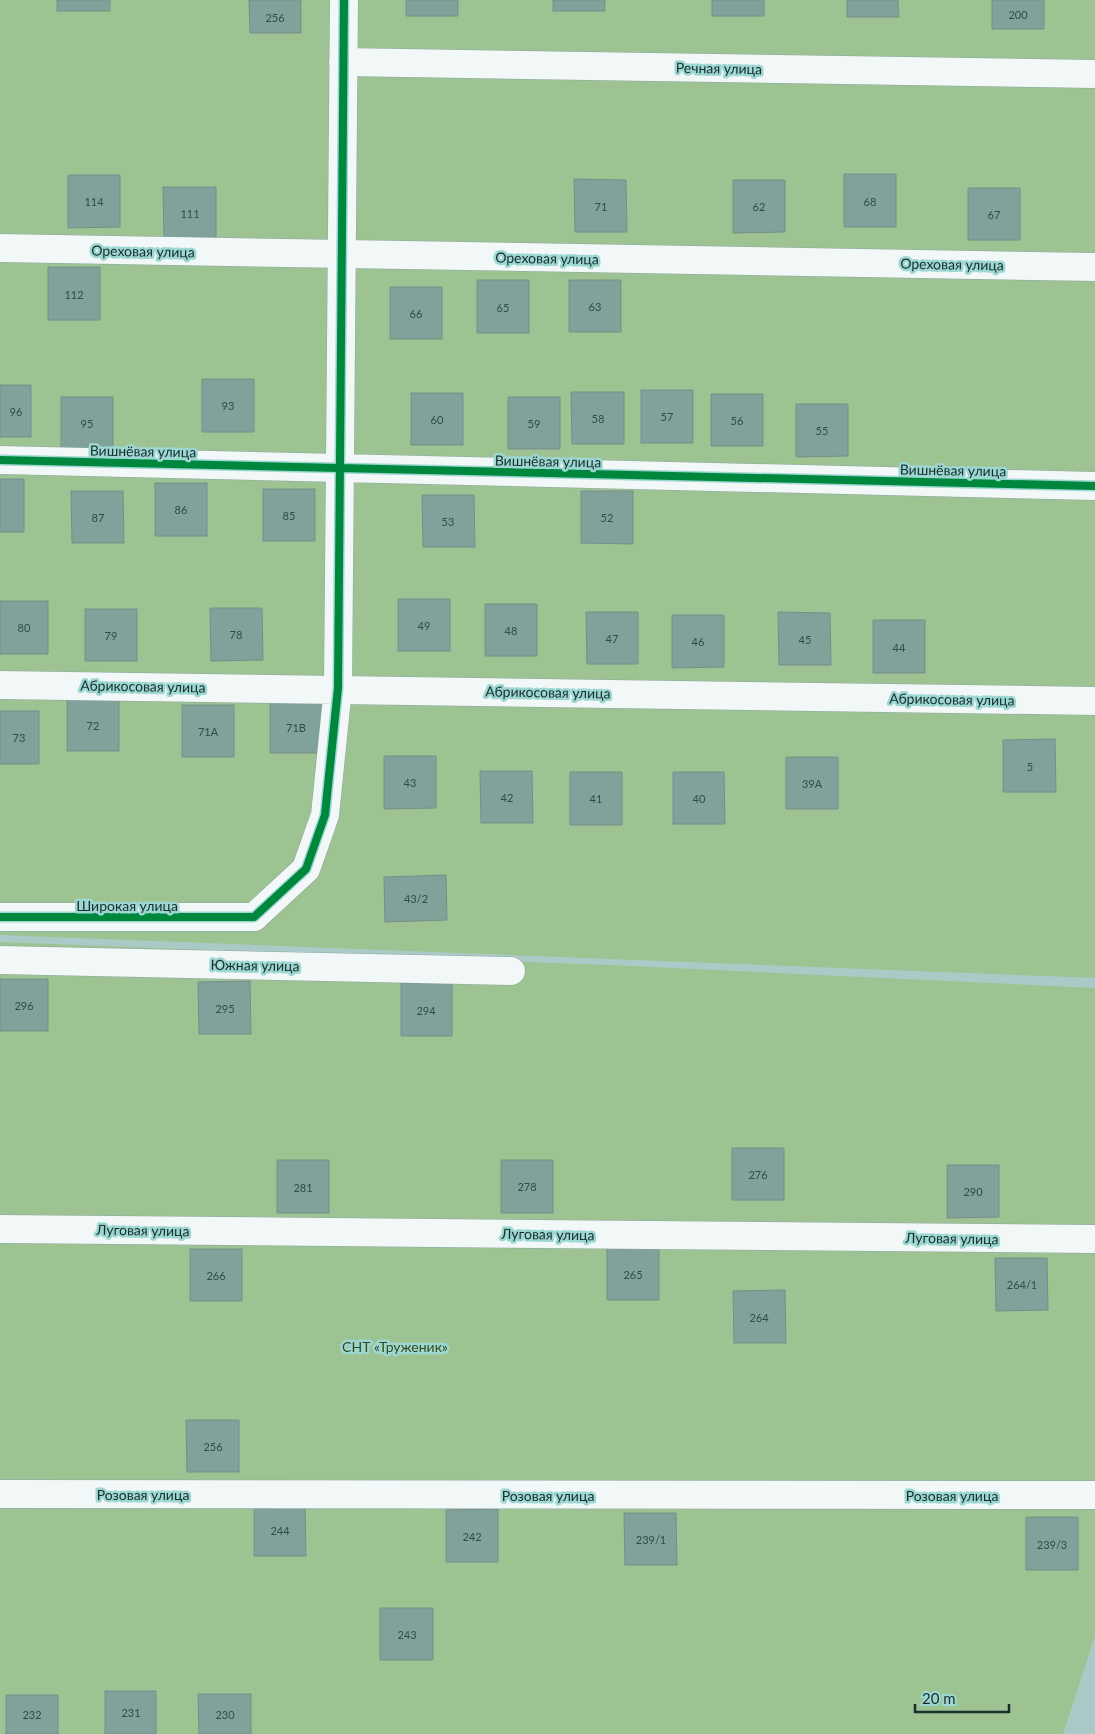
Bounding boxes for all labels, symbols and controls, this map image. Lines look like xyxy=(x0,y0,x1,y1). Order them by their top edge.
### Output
house number: 200 xyxy=(1008,8,1028,21)
house number: 256 xyxy=(265,11,285,24)
street label: Речная улица xyxy=(676,59,762,77)
house number: 114 xyxy=(84,195,104,208)
house number: 68 xyxy=(864,195,876,208)
house number: 71 xyxy=(595,200,607,213)
house number: 62 xyxy=(753,200,765,213)
house number: 111 xyxy=(180,207,200,220)
house number: 67 xyxy=(988,208,1000,221)
street label: Ореховая улица xyxy=(91,242,195,260)
street label: Ореховая улица xyxy=(495,249,599,267)
street label: Ореховая улица xyxy=(900,255,1004,273)
house number: 112 xyxy=(64,288,84,301)
house number: 63 xyxy=(589,300,601,313)
house number: 65 xyxy=(497,301,509,314)
house number: 66 xyxy=(410,307,422,320)
house number: 93 xyxy=(222,399,234,412)
house number: 96 xyxy=(10,405,22,418)
house number: 57 xyxy=(661,410,673,423)
house number: 58 xyxy=(592,412,604,425)
house number: 60 xyxy=(431,413,444,426)
house number: 56 xyxy=(731,414,743,427)
house number: 95 xyxy=(81,417,93,430)
house number: 59 xyxy=(528,417,540,430)
house number: 55 xyxy=(816,424,828,437)
street label: Вишнёвая улица xyxy=(90,442,196,460)
street label: Вишнёвая улица xyxy=(495,452,601,470)
street label: Вишнёвая улица xyxy=(900,461,1006,479)
house number: 86 xyxy=(175,503,187,516)
house number: 85 xyxy=(283,509,295,522)
house number: 87 xyxy=(92,511,104,524)
house number: 52 xyxy=(601,511,613,524)
house number: 53 xyxy=(442,515,454,528)
house number: 49 xyxy=(418,619,430,632)
house number: 80 xyxy=(18,621,31,634)
house number: 48 xyxy=(505,624,517,637)
house number: 78 xyxy=(230,628,242,641)
house number: 79 xyxy=(105,629,117,642)
house number: 47 xyxy=(606,632,618,645)
house number: 45 xyxy=(799,633,811,646)
house number: 46 xyxy=(692,635,704,648)
house number: 44 xyxy=(893,641,906,654)
street label: Абрикосовая улица xyxy=(80,676,206,696)
street label: Абрикосовая улица xyxy=(485,682,611,702)
street label: Абрикосовая улица xyxy=(889,689,1015,709)
house number: 72 xyxy=(87,719,99,732)
house number: 71В xyxy=(286,721,306,734)
house number: 71А xyxy=(198,725,219,738)
house number: 73 xyxy=(13,731,25,744)
house number: 5 xyxy=(1027,760,1033,773)
house number: 43 xyxy=(404,776,416,789)
house number: 39А xyxy=(802,777,823,790)
house number: 42 xyxy=(501,791,513,804)
house number: 41 xyxy=(590,792,602,805)
house number: 40 xyxy=(693,792,706,805)
house number: 43/2 xyxy=(404,892,428,905)
street label: Широкая улица xyxy=(76,897,178,914)
street label: Южная улица xyxy=(210,956,300,974)
house number: 296 xyxy=(14,999,34,1012)
house number: 295 xyxy=(215,1002,235,1015)
house number: 294 xyxy=(416,1004,436,1017)
house number: 276 xyxy=(748,1168,768,1181)
house number: 278 xyxy=(517,1180,537,1193)
house number: 281 xyxy=(293,1181,313,1194)
house number: 290 xyxy=(963,1185,983,1198)
street label: Луговая улица xyxy=(95,1221,190,1239)
street label: Луговая улица xyxy=(500,1225,595,1243)
street label: Луговая улица xyxy=(904,1229,999,1247)
house number: 265 xyxy=(623,1268,643,1281)
house number: 266 xyxy=(206,1269,226,1282)
house number: 264/1 xyxy=(1007,1278,1037,1291)
house number: 264 xyxy=(749,1311,769,1324)
park label: СНТ «Труженик» xyxy=(342,1338,448,1355)
house number: 256 xyxy=(203,1440,223,1453)
street label: Розовая улица xyxy=(97,1486,189,1503)
street label: Розовая улица xyxy=(502,1487,594,1504)
street label: Розовая улица xyxy=(906,1487,998,1504)
house number: 244 xyxy=(270,1524,290,1537)
house number: 242 xyxy=(462,1530,482,1543)
house number: 239/1 xyxy=(636,1533,666,1546)
house number: 239/3 xyxy=(1037,1538,1067,1551)
house number: 243 xyxy=(397,1628,417,1641)
scale bar xyxy=(915,1682,1009,1714)
text: 20 m xyxy=(922,1689,956,1707)
house number: 231 xyxy=(121,1706,141,1719)
house number: 232 xyxy=(22,1708,42,1721)
house number: 230 xyxy=(215,1708,235,1721)

